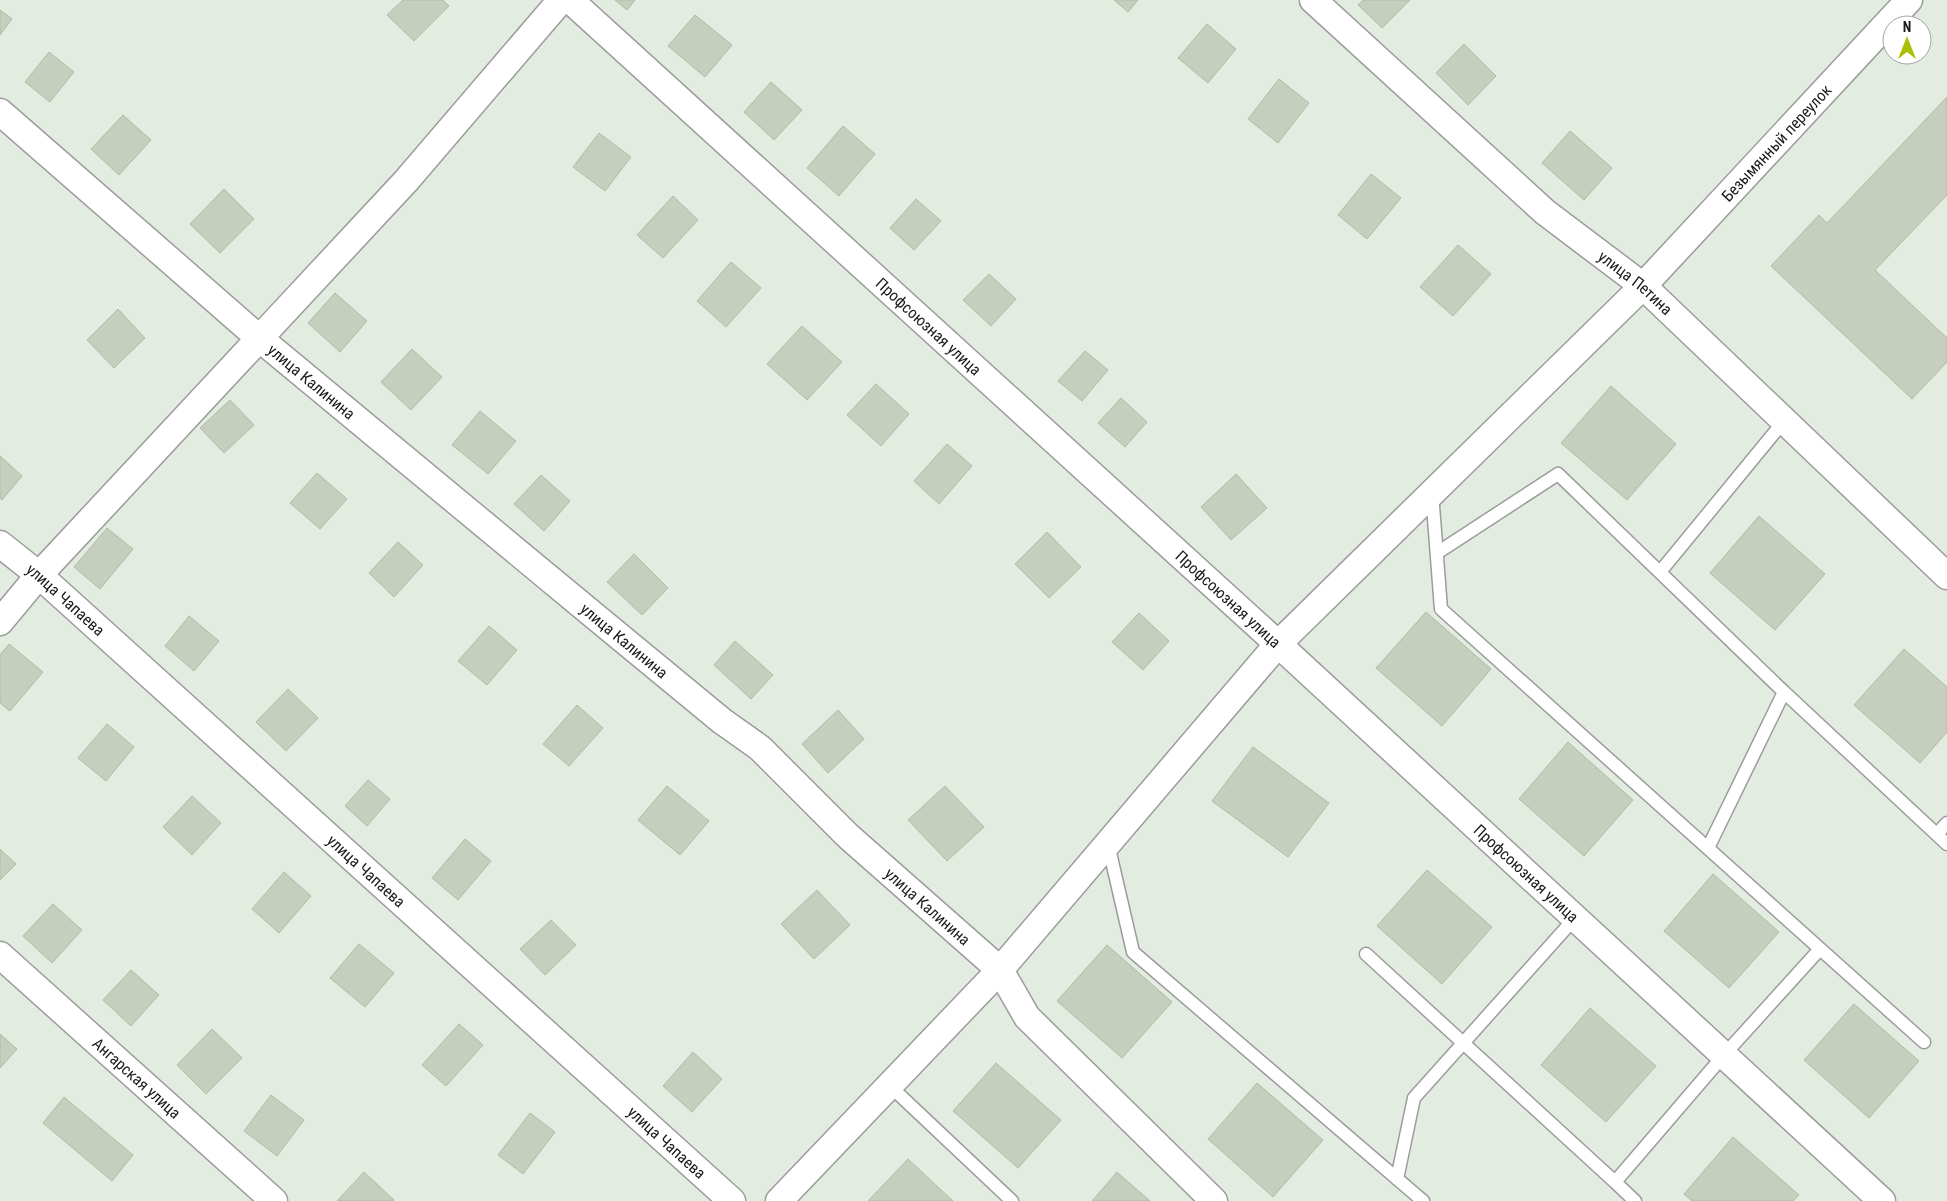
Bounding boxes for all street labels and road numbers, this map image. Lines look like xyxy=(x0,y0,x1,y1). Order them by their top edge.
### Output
street label: Безымянный переулок xyxy=(1717,80,1835,205)
street label: улица Петина xyxy=(1595,246,1676,319)
street label: Профсоюзная улица xyxy=(872,274,985,379)
street label: улица Калинина xyxy=(264,340,359,423)
street label: Профсоюзная улица xyxy=(1172,546,1285,652)
street label: улица Чапаева xyxy=(23,559,109,639)
street label: улица Калинина xyxy=(577,599,672,682)
street label: Профсоюзная улица xyxy=(1470,820,1583,926)
street label: улица Чапаева xyxy=(323,831,409,911)
street label: улица Калинина xyxy=(881,864,974,949)
street label: Ангарская улица xyxy=(89,1034,185,1122)
street label: улица Чапаева xyxy=(624,1102,710,1182)

